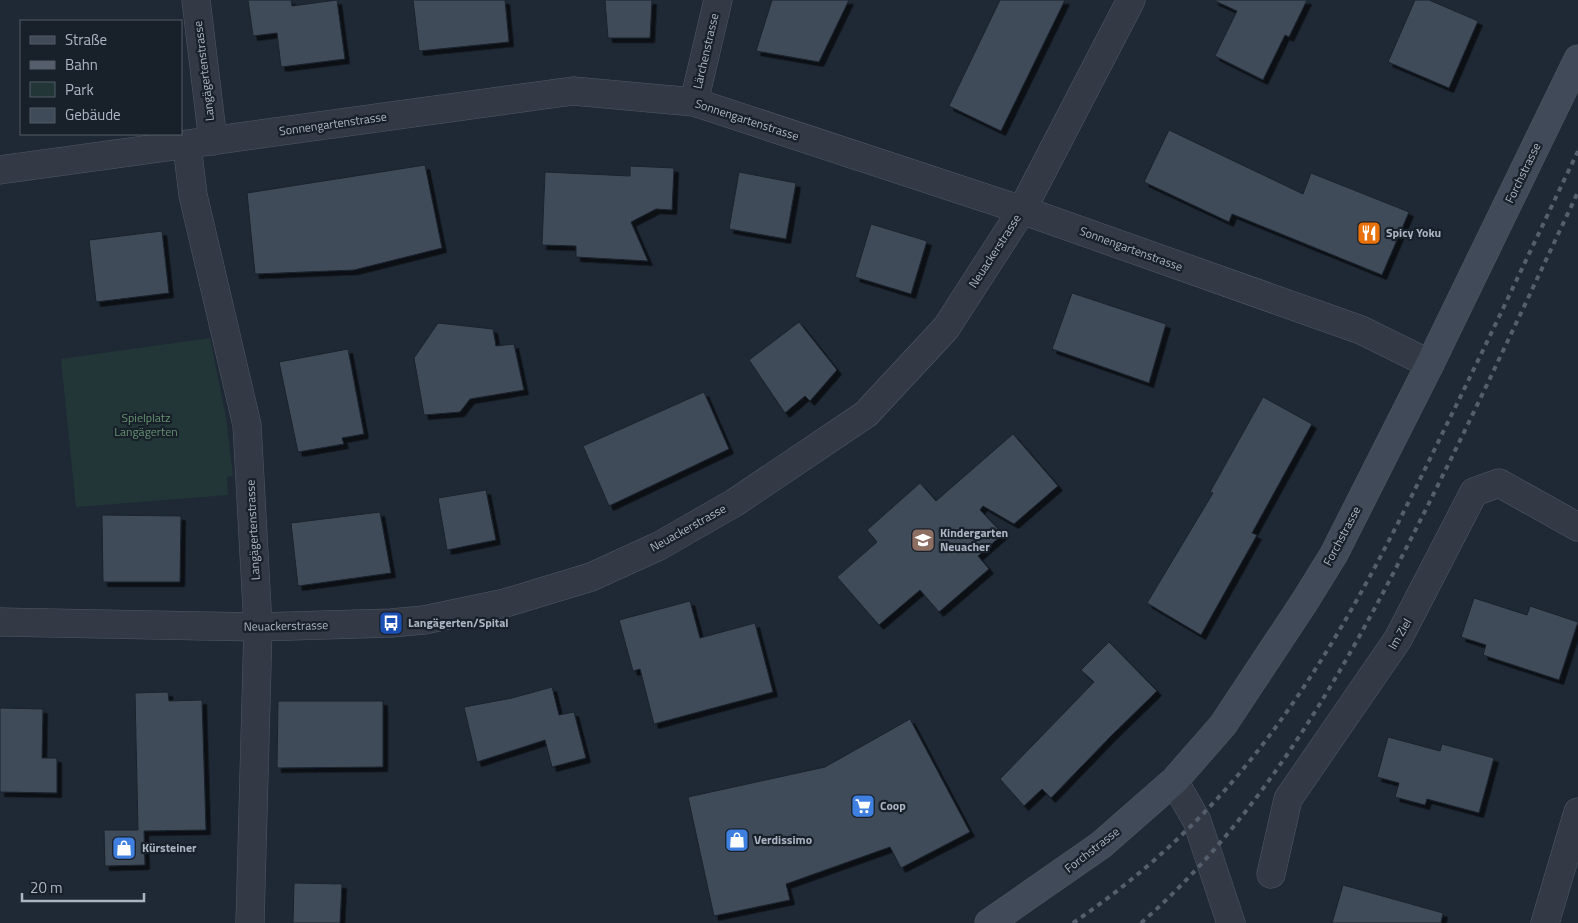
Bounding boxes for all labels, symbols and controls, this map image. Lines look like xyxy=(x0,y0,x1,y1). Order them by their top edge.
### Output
street label: Lärchenstrasse xyxy=(688,11,723,91)
legend xyxy=(20,20,182,135)
street label: Langägertenstrasse xyxy=(188,20,219,122)
text: Straße xyxy=(65,28,107,51)
text: Bahn xyxy=(65,53,98,76)
text: Park xyxy=(65,78,94,101)
street label: Sonnengartenstrasse xyxy=(693,94,802,145)
text: Gebäude xyxy=(65,103,121,126)
street label: Sonnengartenstrasse xyxy=(278,107,388,140)
street label: Forchstrasse xyxy=(1500,139,1545,206)
street label: Neuackerstrasse xyxy=(964,210,1026,291)
restaurant icon: Spicy Yoku xyxy=(1356,220,1382,246)
street label: Sonnengartenstrasse xyxy=(1077,221,1185,276)
place label: Spicy Yoku xyxy=(1386,223,1441,242)
park label: Spielplatz Langägerten xyxy=(114,408,178,441)
street label: Langägertenstrasse xyxy=(240,479,265,581)
street label: Neuackerstrasse xyxy=(646,499,729,556)
street label: Forchstrasse xyxy=(1318,502,1365,569)
place label: Kindergarten Neuacher xyxy=(940,523,1008,556)
school or university icon: Kindergarten Neuacher xyxy=(910,527,936,553)
bus stop icon: Langägerten/Spital xyxy=(378,610,404,636)
place label: Langägerten/Spital xyxy=(408,613,509,632)
street label: Im Ziel xyxy=(1383,614,1416,653)
street label: Neuackerstrasse xyxy=(243,615,329,636)
supermarket icon: Coop xyxy=(850,793,876,819)
place label: Coop xyxy=(880,796,906,815)
street label: Forchstrasse xyxy=(1060,822,1123,877)
shop icon: Verdissimo xyxy=(724,827,750,853)
place label: Verdissimo xyxy=(754,830,812,849)
shop icon: Kürsteiner xyxy=(111,835,137,861)
place label: Kürsteiner xyxy=(142,838,197,857)
scale bar xyxy=(22,870,145,902)
text: 20 m xyxy=(30,876,63,899)

